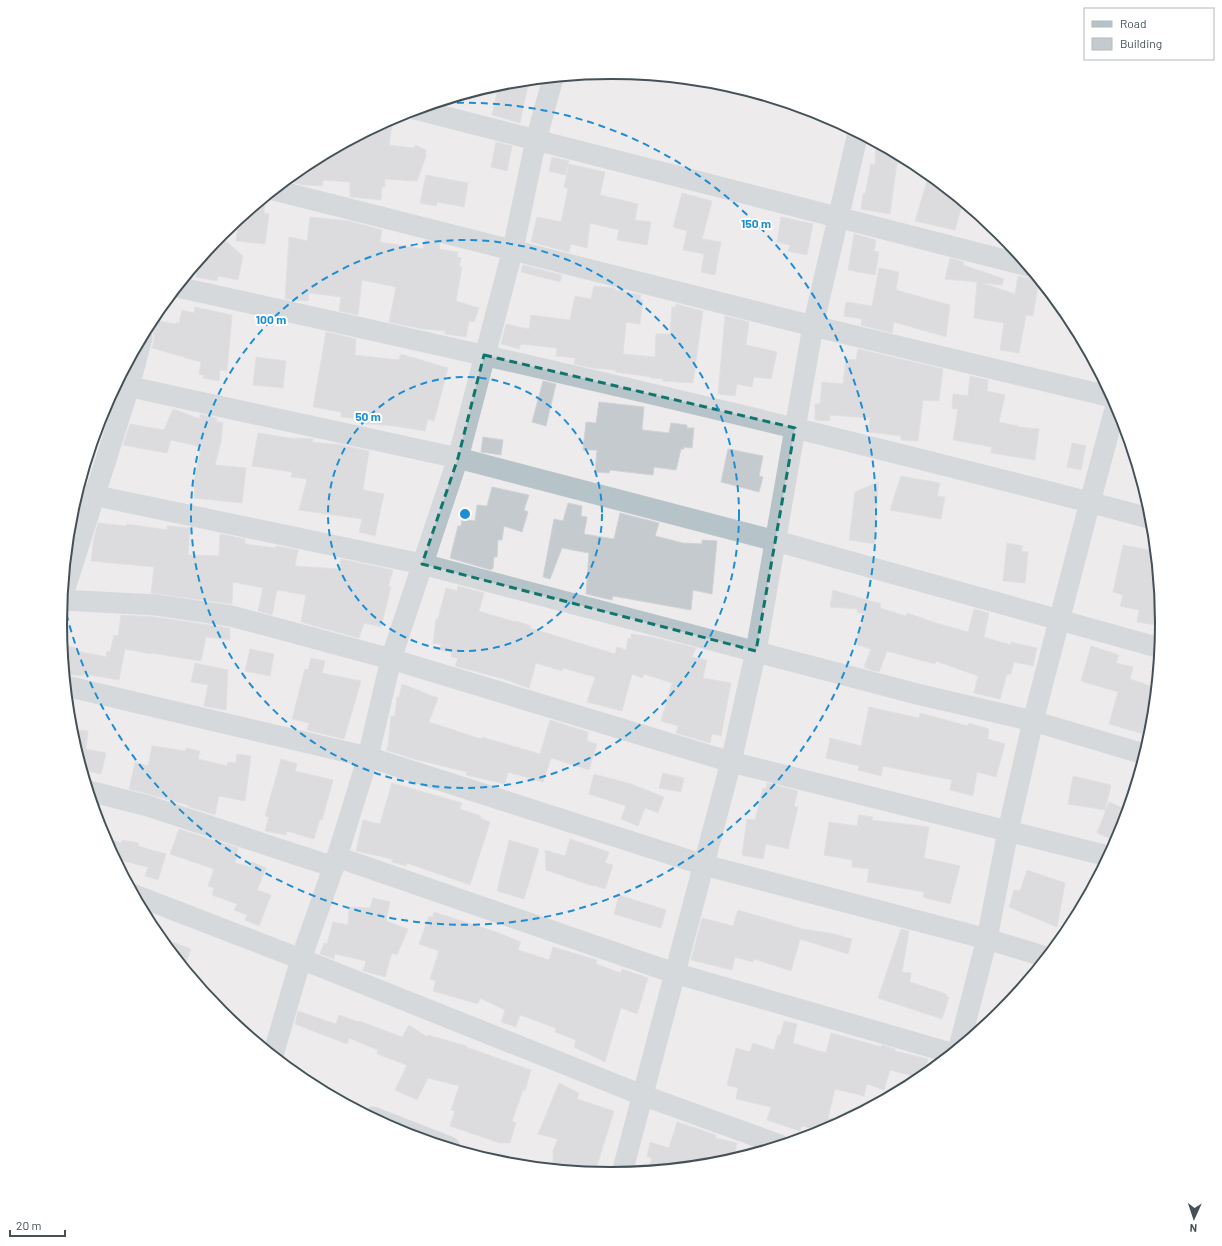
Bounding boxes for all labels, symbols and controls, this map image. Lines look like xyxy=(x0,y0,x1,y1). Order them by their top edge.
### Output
legend xyxy=(1084,8,1214,60)
text: Road xyxy=(1120,16,1147,30)
text: Building xyxy=(1120,36,1162,50)
text: 150 m xyxy=(741,216,771,230)
text: 100 m xyxy=(256,312,286,326)
text: 50 m xyxy=(355,409,381,423)
centre of rings xyxy=(458,507,472,521)
north arrow xyxy=(1174,1198,1214,1238)
scale bar xyxy=(10,1212,65,1238)
text: 20 m xyxy=(16,1218,42,1232)
text: N xyxy=(1189,1222,1197,1235)

